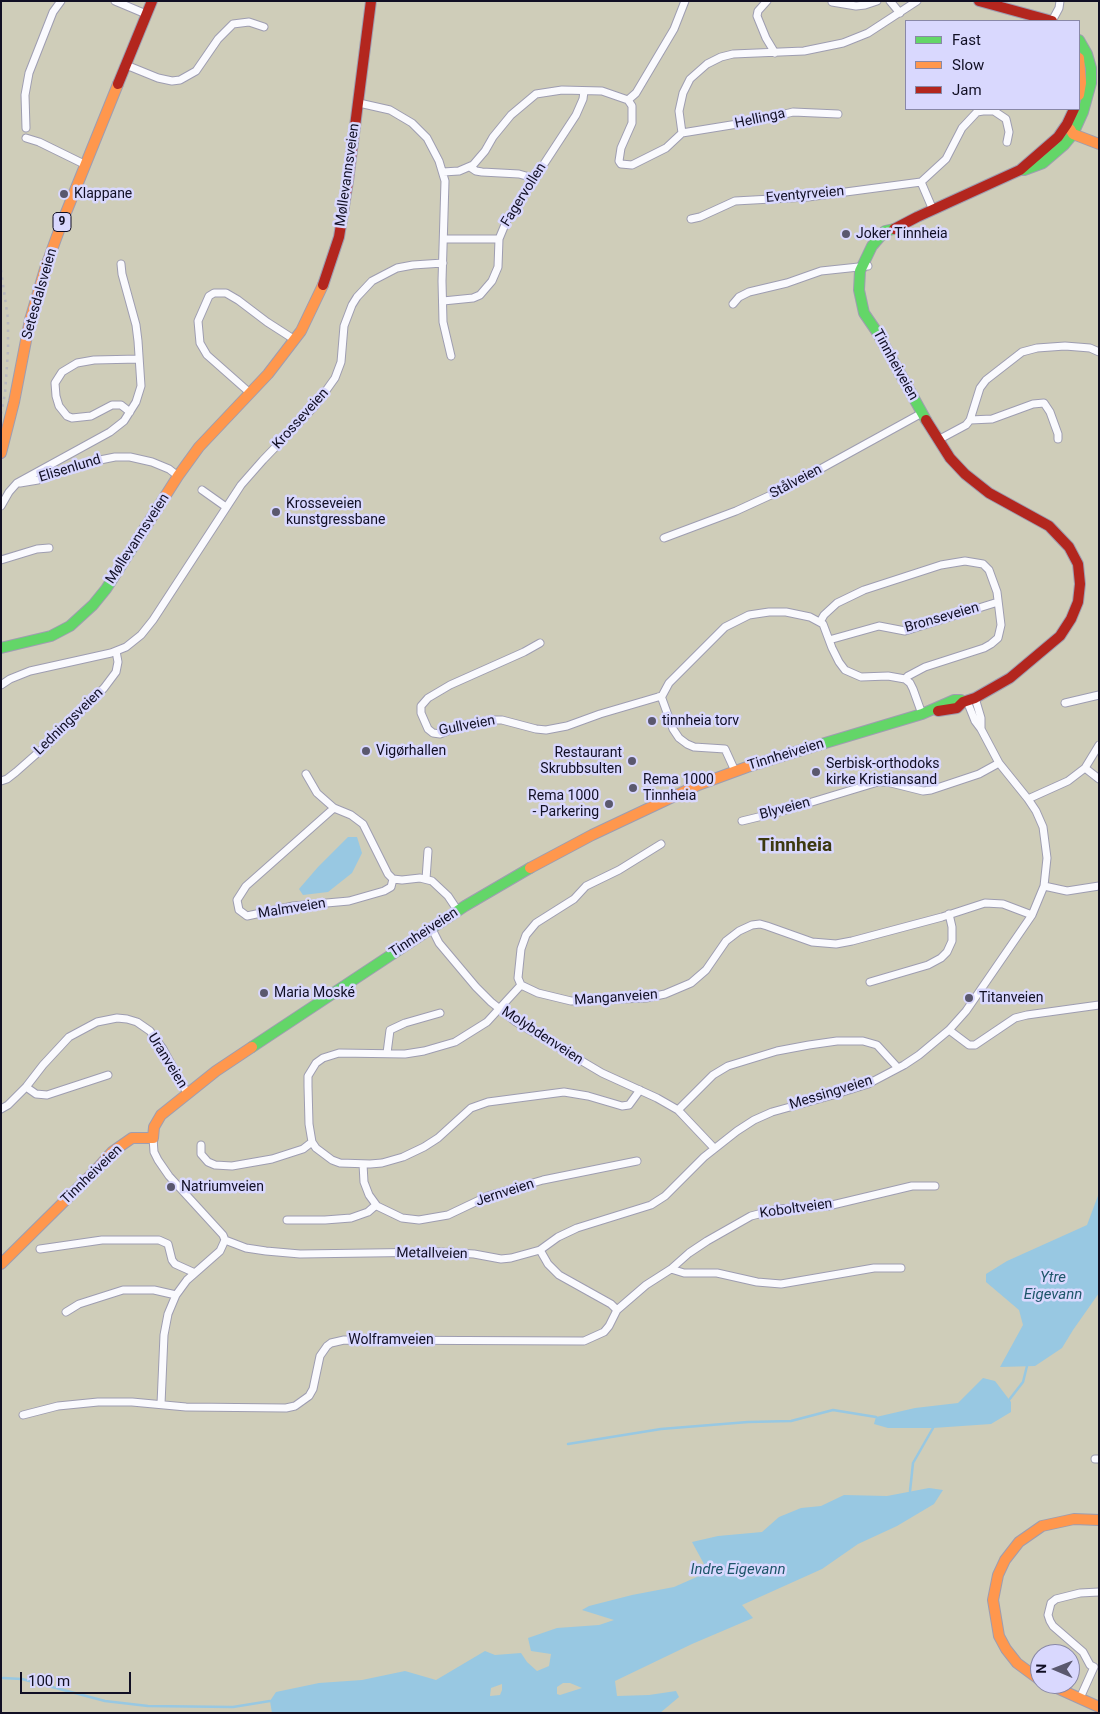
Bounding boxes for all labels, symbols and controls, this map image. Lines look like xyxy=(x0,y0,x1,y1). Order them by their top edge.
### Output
legend xyxy=(905,20,1080,110)
text: Fast xyxy=(952,31,981,49)
text: Slow xyxy=(952,56,984,74)
text: Jam xyxy=(952,81,982,99)
street label: Hellinga xyxy=(733,105,787,133)
street label: Møllevannsveien xyxy=(332,122,364,228)
street label: Fagervollen xyxy=(498,160,550,230)
street label: Eventyrveien xyxy=(765,183,845,207)
place label: Klappane xyxy=(74,186,132,202)
marker: Klappane xyxy=(58,188,70,200)
road number: 9 xyxy=(53,212,71,232)
place label: Joker Tinnheia xyxy=(856,226,948,242)
marker: Joker Tinnheia xyxy=(840,228,852,240)
street label: Setesdalsveien xyxy=(19,247,61,341)
street label: Tinnheiveien xyxy=(869,327,921,403)
street label: Krosseveien xyxy=(269,385,333,453)
street label: Elisenlund xyxy=(37,452,103,486)
street label: Stålveien xyxy=(767,461,825,503)
street label: Møllevannsveien xyxy=(103,491,173,587)
place label: Krosseveien kunstgressbane xyxy=(286,496,385,528)
marker: Krosseveien kunstgressbane xyxy=(270,506,282,518)
street label: Bronseveien xyxy=(903,599,981,637)
street label: Ledningsveien xyxy=(31,685,107,759)
street label: Gullveien xyxy=(438,712,496,740)
place label: tinnheia torv xyxy=(662,713,739,729)
marker: tinnheia torv xyxy=(646,715,658,727)
street label: Tinnheiveien xyxy=(746,736,826,774)
place label: Vigørhallen xyxy=(376,743,446,759)
marker: Vigørhallen xyxy=(360,745,372,757)
place label: Restaurant Skrubbsulten xyxy=(540,745,622,778)
marker: Restaurant Skrubbsulten xyxy=(626,755,638,767)
place label: Serbisk-orthodoks kirke Kristiansand xyxy=(826,756,939,789)
marker: Serbisk-orthodoks kirke Kristiansand xyxy=(810,766,822,778)
place label: Rema 1000 Tinnheia xyxy=(643,772,714,804)
marker: Rema 1000 Tinnheia xyxy=(627,782,639,794)
place label: Rema 1000 - Parkering xyxy=(528,788,599,820)
street label: Blyveien xyxy=(758,794,812,824)
marker: Rema 1000 - Parkering xyxy=(603,798,615,810)
district label: Tinnheia xyxy=(758,835,832,857)
street label: Malmveien xyxy=(257,895,327,923)
street label: Tinnheiveien xyxy=(387,905,461,961)
place label: Maria Moské xyxy=(274,985,355,1001)
marker: Maria Moské xyxy=(258,987,270,999)
street label: Manganveien xyxy=(574,987,658,1009)
place label: Titanveien xyxy=(979,990,1043,1006)
marker: Titanveien xyxy=(963,992,975,1004)
street label: Molybdenveien xyxy=(498,1003,586,1069)
street label: Uranveien xyxy=(144,1030,190,1092)
street label: Messingveien xyxy=(788,1072,874,1114)
street label: Tinnheiveien xyxy=(58,1142,126,1208)
street label: Jernveien xyxy=(474,1176,536,1210)
place label: Natriumveien xyxy=(181,1179,264,1195)
marker: Natriumveien xyxy=(165,1181,177,1193)
street label: Koboltveien xyxy=(759,1196,833,1222)
street label: Metallveien xyxy=(396,1245,468,1263)
water label: Ytre Eigevann xyxy=(1024,1269,1082,1304)
street label: Wolframveien xyxy=(348,1332,434,1348)
water label: Indre Eigevann xyxy=(691,1561,785,1579)
north arrow xyxy=(1030,1644,1080,1694)
scale bar xyxy=(22,1662,134,1694)
text: N xyxy=(1033,1664,1049,1674)
text: 100 m xyxy=(28,1672,70,1690)

